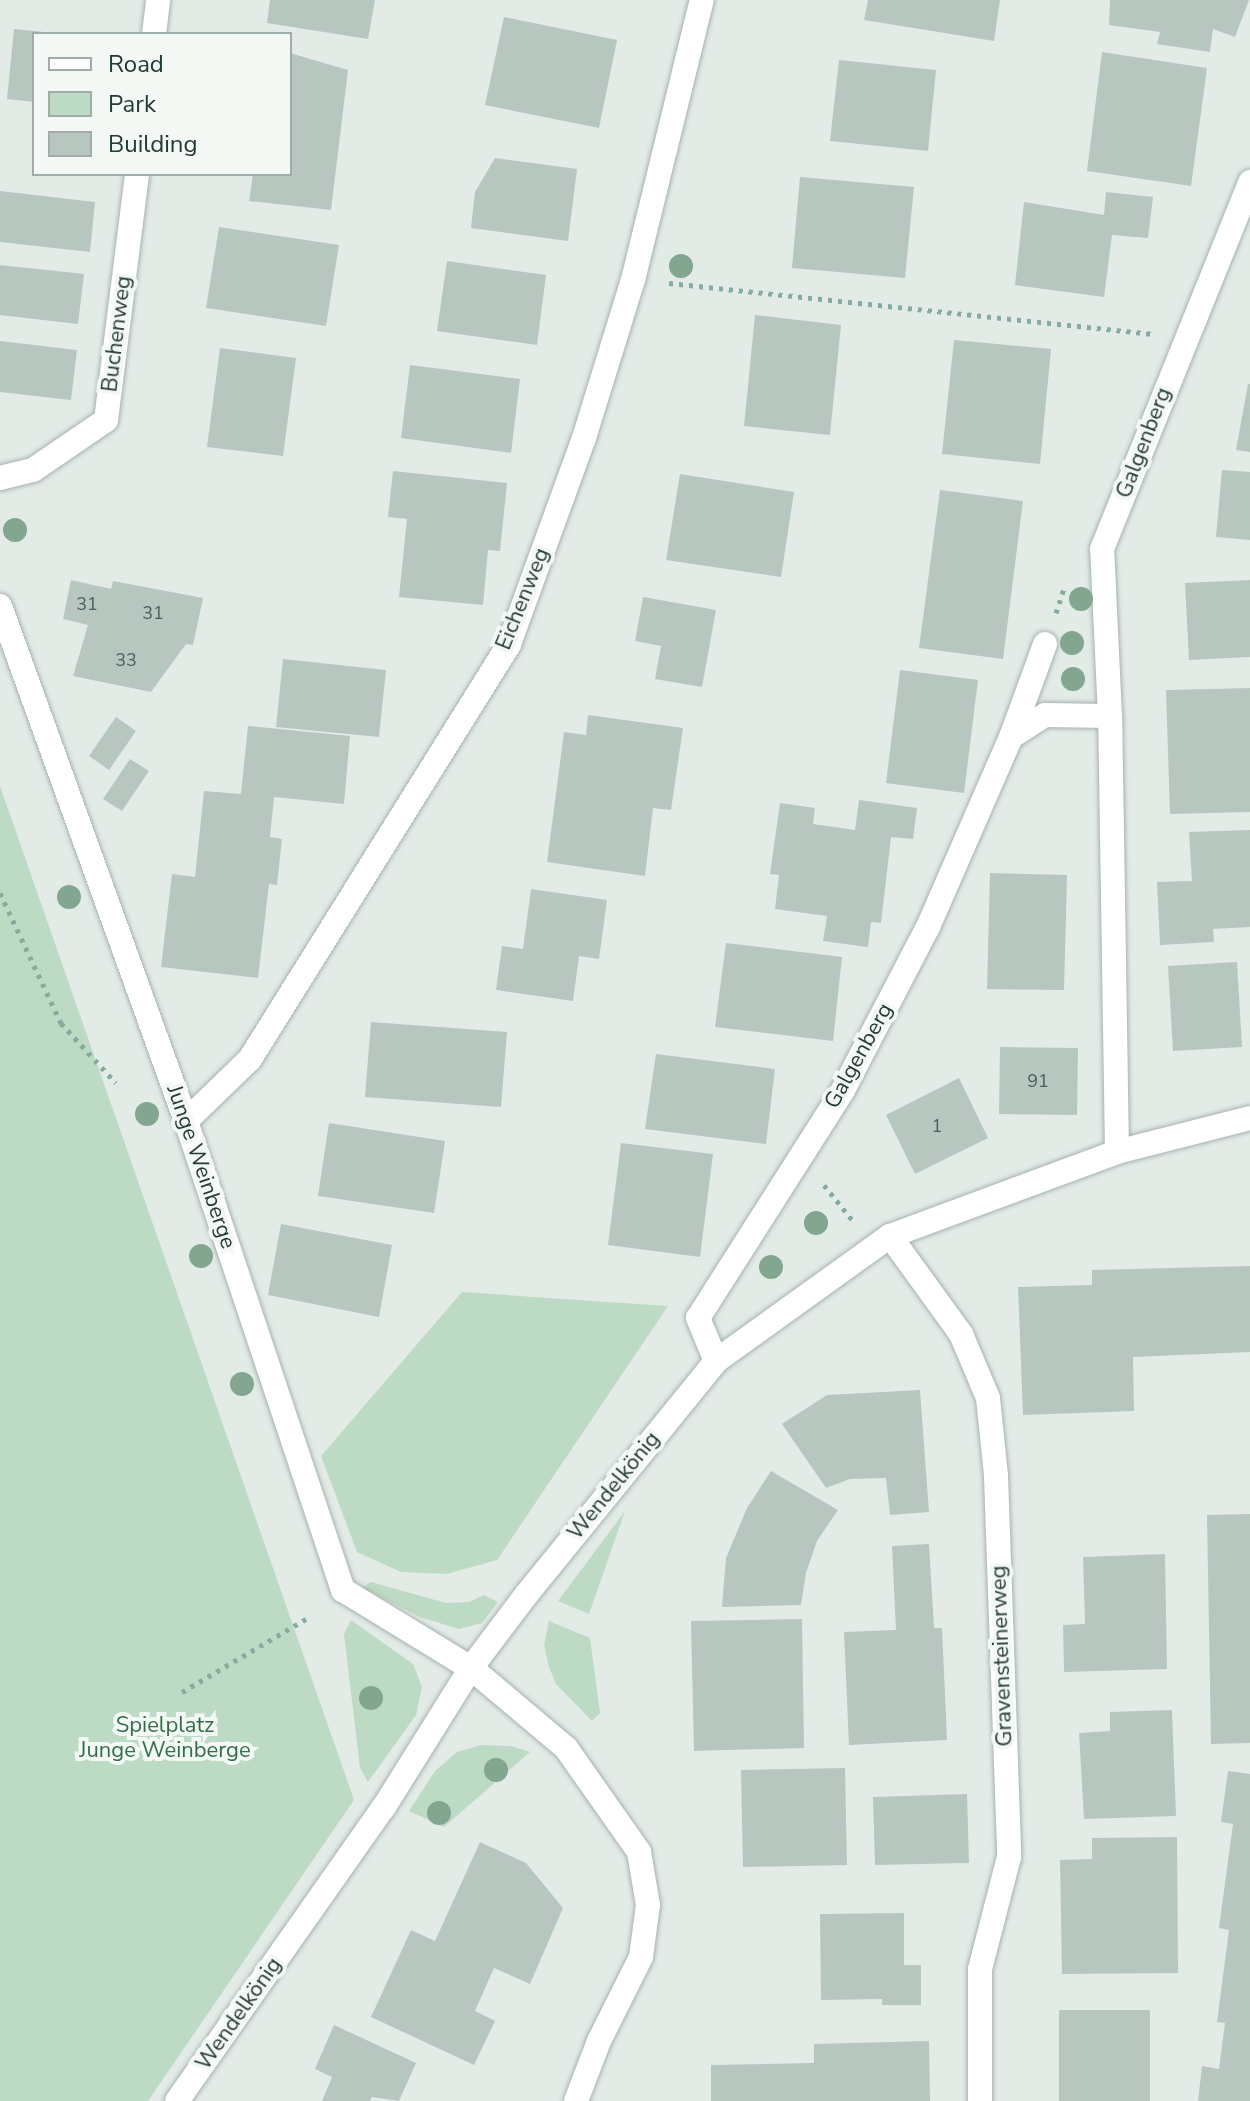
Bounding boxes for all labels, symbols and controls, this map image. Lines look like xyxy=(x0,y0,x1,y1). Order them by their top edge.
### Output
legend xyxy=(32,32,292,176)
text: Road xyxy=(108,48,164,80)
text: Park xyxy=(108,88,156,120)
text: Building xyxy=(108,128,198,160)
street label: Buchenweg xyxy=(97,274,137,394)
street label: Galgenberg xyxy=(1111,384,1177,502)
street label: Eichenweg xyxy=(491,544,555,654)
house number: 31 xyxy=(76,593,98,615)
house number: 31 xyxy=(142,602,164,624)
house number: 33 xyxy=(115,649,137,671)
street label: Galgenberg xyxy=(819,999,899,1113)
house number: 91 xyxy=(1027,1070,1049,1092)
street label: Junge Weinberge xyxy=(161,1082,241,1252)
house number: 1 xyxy=(932,1115,942,1137)
street label: Wendelkönig xyxy=(562,1427,666,1545)
street label: Gravensteinerweg xyxy=(986,1565,1018,1747)
park label: Spielplatz Junge Weinberge xyxy=(79,1712,251,1764)
street label: Wendelkönig xyxy=(190,1953,288,2075)

